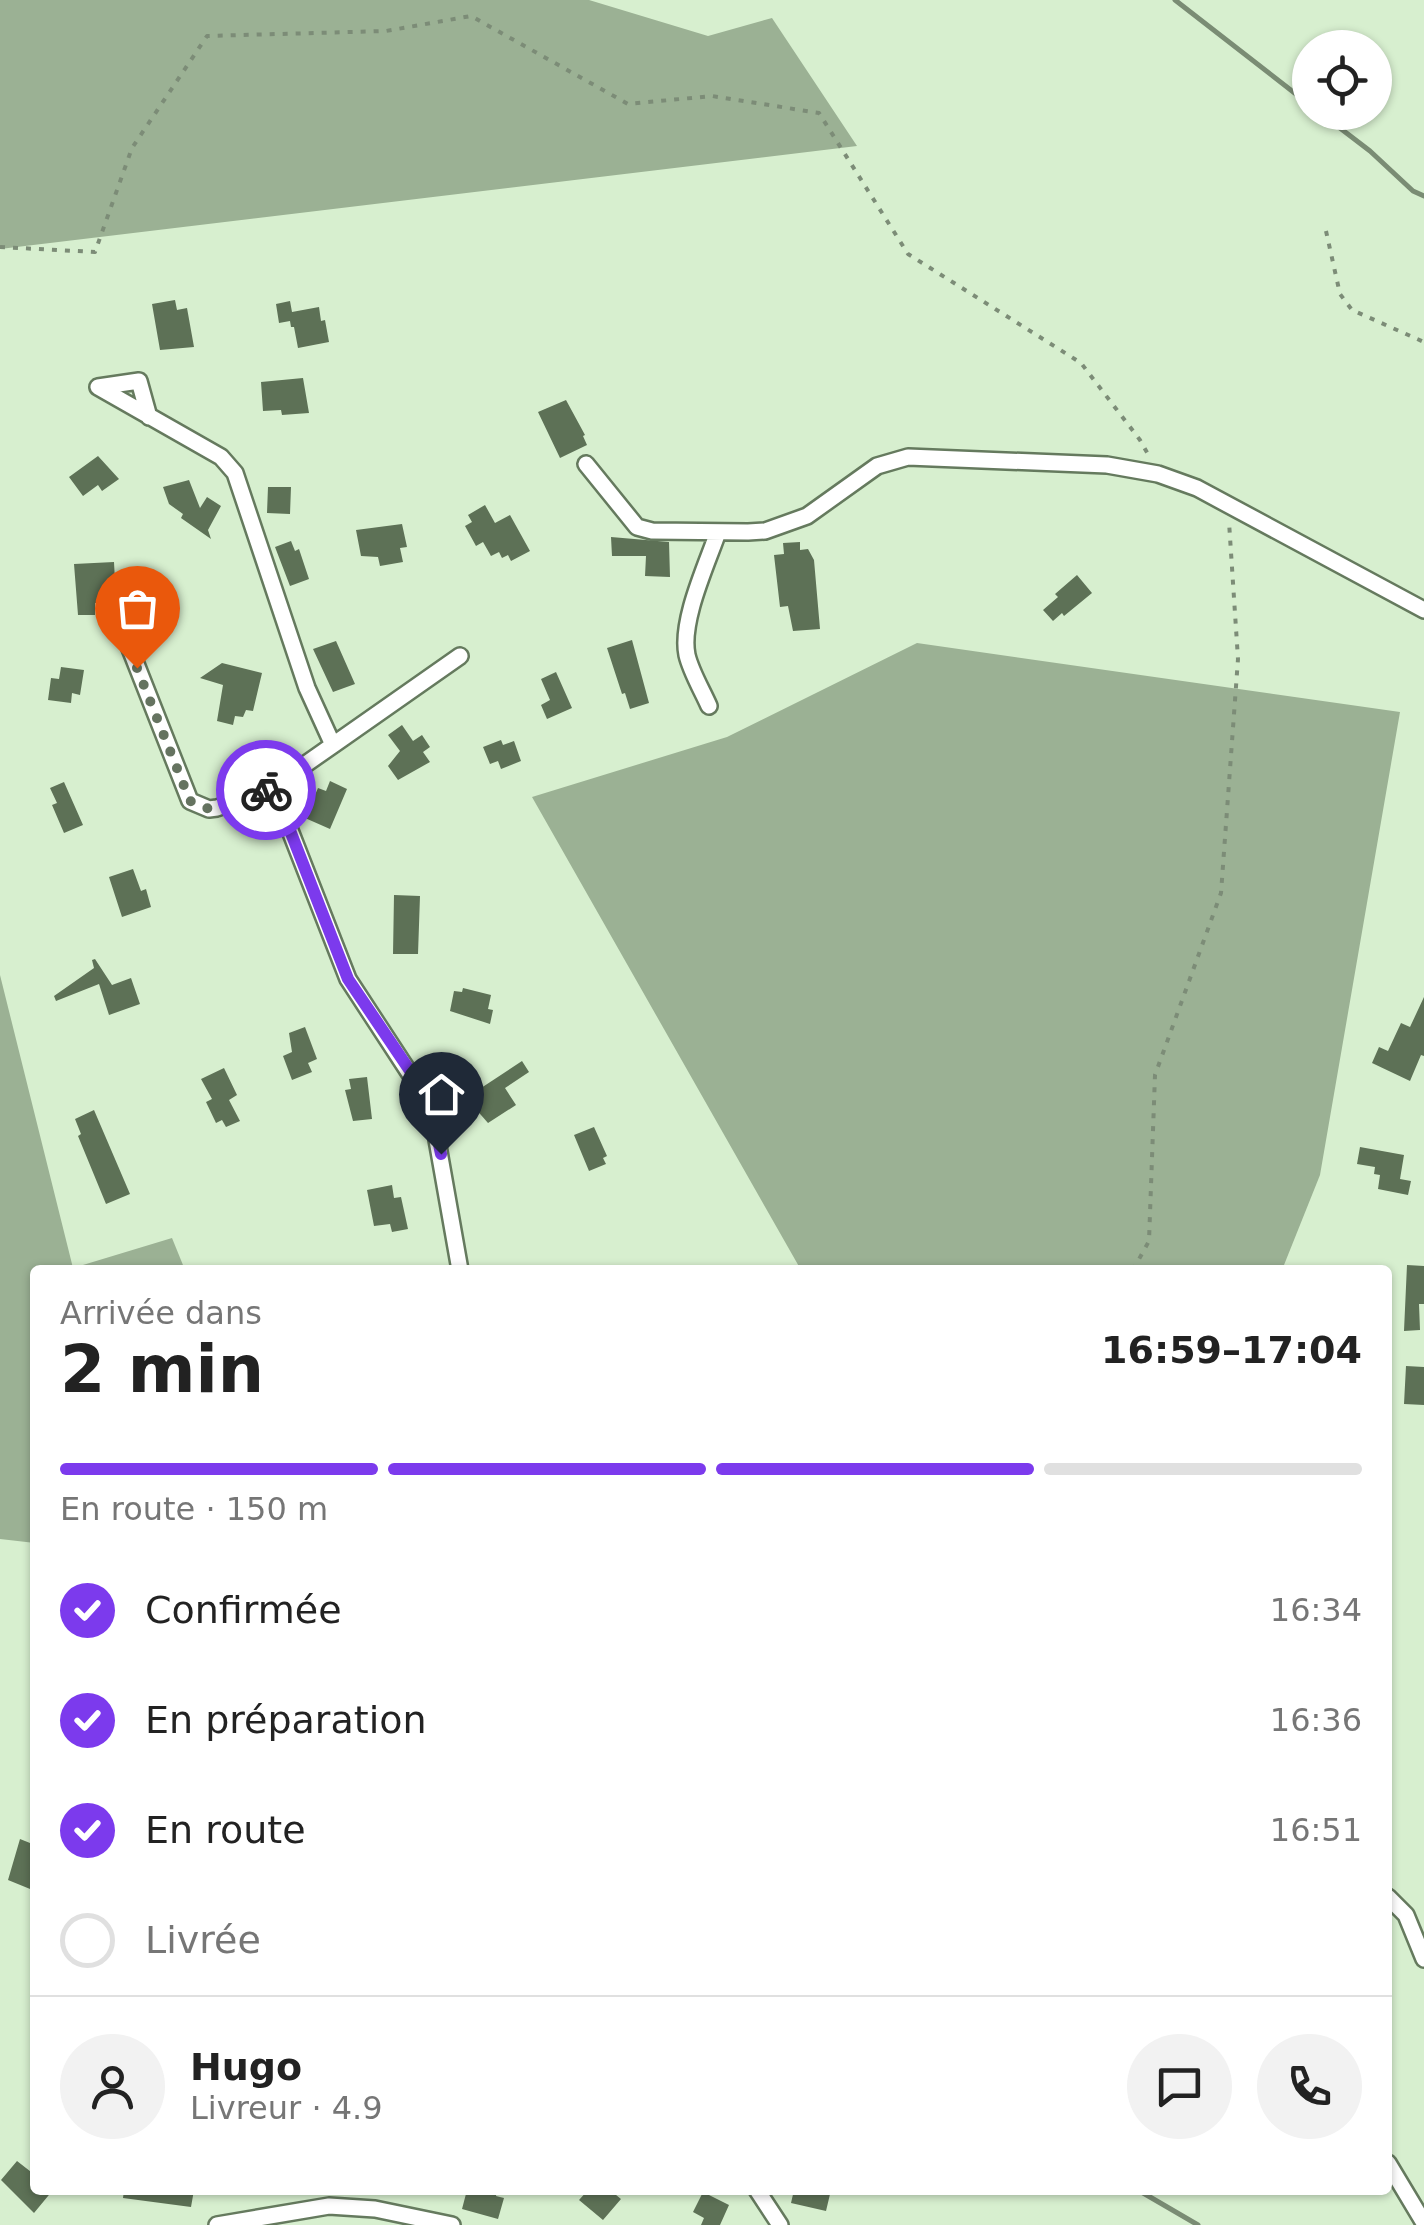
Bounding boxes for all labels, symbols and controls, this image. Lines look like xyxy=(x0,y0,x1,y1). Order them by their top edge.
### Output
map controls xyxy=(1292,30,1392,130)
button: locate xyxy=(1292,30,1392,130)
pin xyxy=(95,566,180,669)
icon: bag xyxy=(110,581,165,636)
courier xyxy=(216,740,316,840)
icon: bike xyxy=(239,763,294,818)
pin xyxy=(399,1052,484,1155)
icon: home xyxy=(414,1067,469,1122)
text: Arrivée dans xyxy=(60,1294,262,1332)
text: 16:59–17:04 xyxy=(1101,1328,1362,1372)
text: 2 min xyxy=(60,1332,264,1407)
text: En route · 150 m xyxy=(60,1490,328,1528)
icon: check xyxy=(60,1583,115,1638)
text: Confirmée xyxy=(145,1588,342,1632)
text: 16:34 xyxy=(1270,1591,1362,1629)
icon: check xyxy=(60,1693,115,1748)
text: En préparation xyxy=(145,1698,427,1742)
text: 16:36 xyxy=(1270,1701,1362,1739)
icon: check xyxy=(60,1803,115,1858)
text: En route xyxy=(145,1808,306,1852)
text: 16:51 xyxy=(1270,1811,1362,1849)
text: Livrée xyxy=(145,1918,261,1962)
button: person xyxy=(60,2034,165,2139)
button: chat xyxy=(1127,2034,1232,2139)
button: phone xyxy=(1257,2034,1362,2139)
text: Hugo xyxy=(190,2045,302,2089)
text: Livreur · 4.9 xyxy=(190,2089,383,2127)

